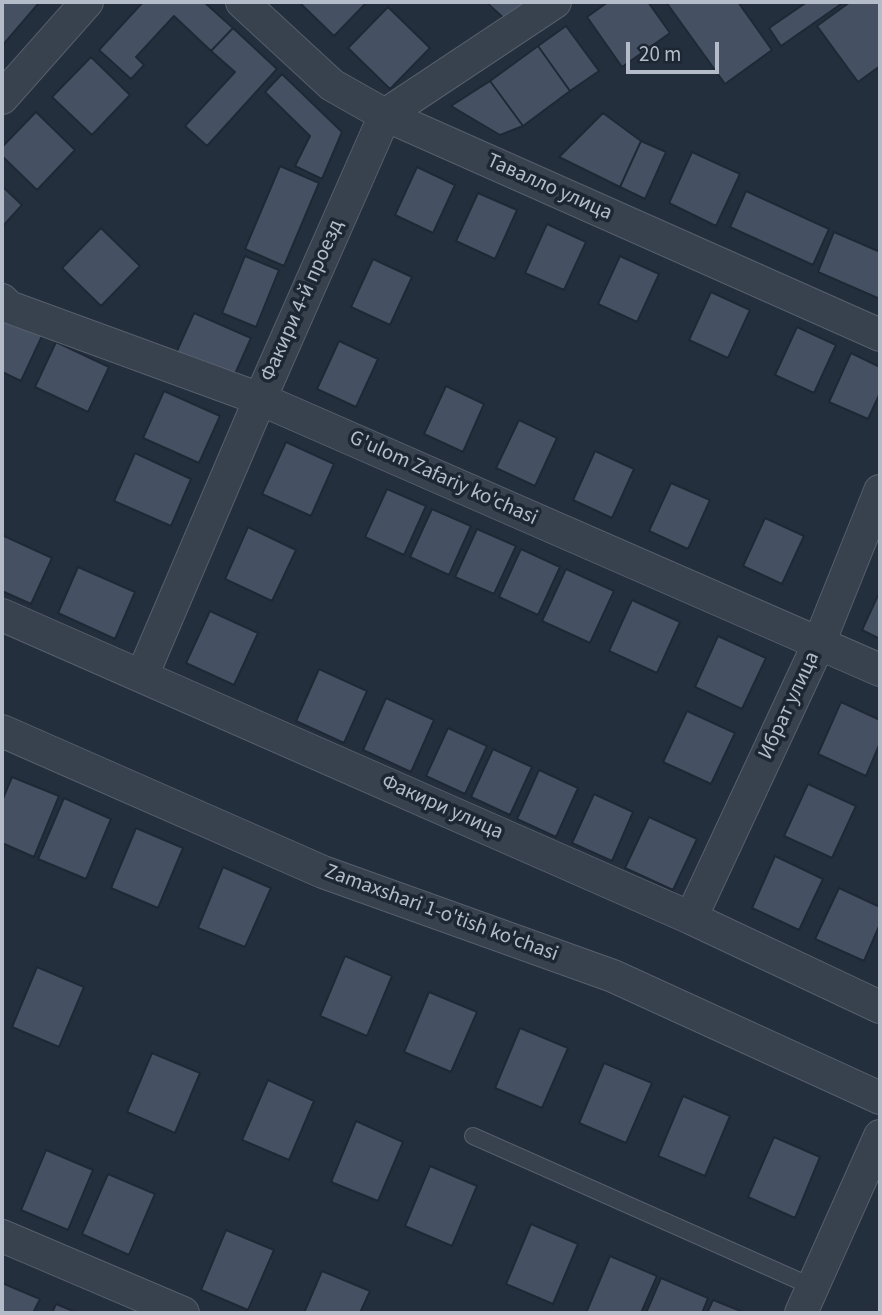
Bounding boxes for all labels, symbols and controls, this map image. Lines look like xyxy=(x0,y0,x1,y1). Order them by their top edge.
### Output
scale bar xyxy=(630,28,723,72)
text: 20 m xyxy=(639,39,681,69)
street label: Тавалло улица xyxy=(482,149,616,227)
street label: Факири 4-й проезд xyxy=(256,216,350,386)
street label: G'ulom Zafariy ko'chasi xyxy=(345,426,541,532)
street label: Ибрат улица xyxy=(754,648,826,764)
street label: Факири улица xyxy=(377,770,507,846)
street label: Zamaxshari 1-o'tish ko'chasi xyxy=(321,860,561,968)

